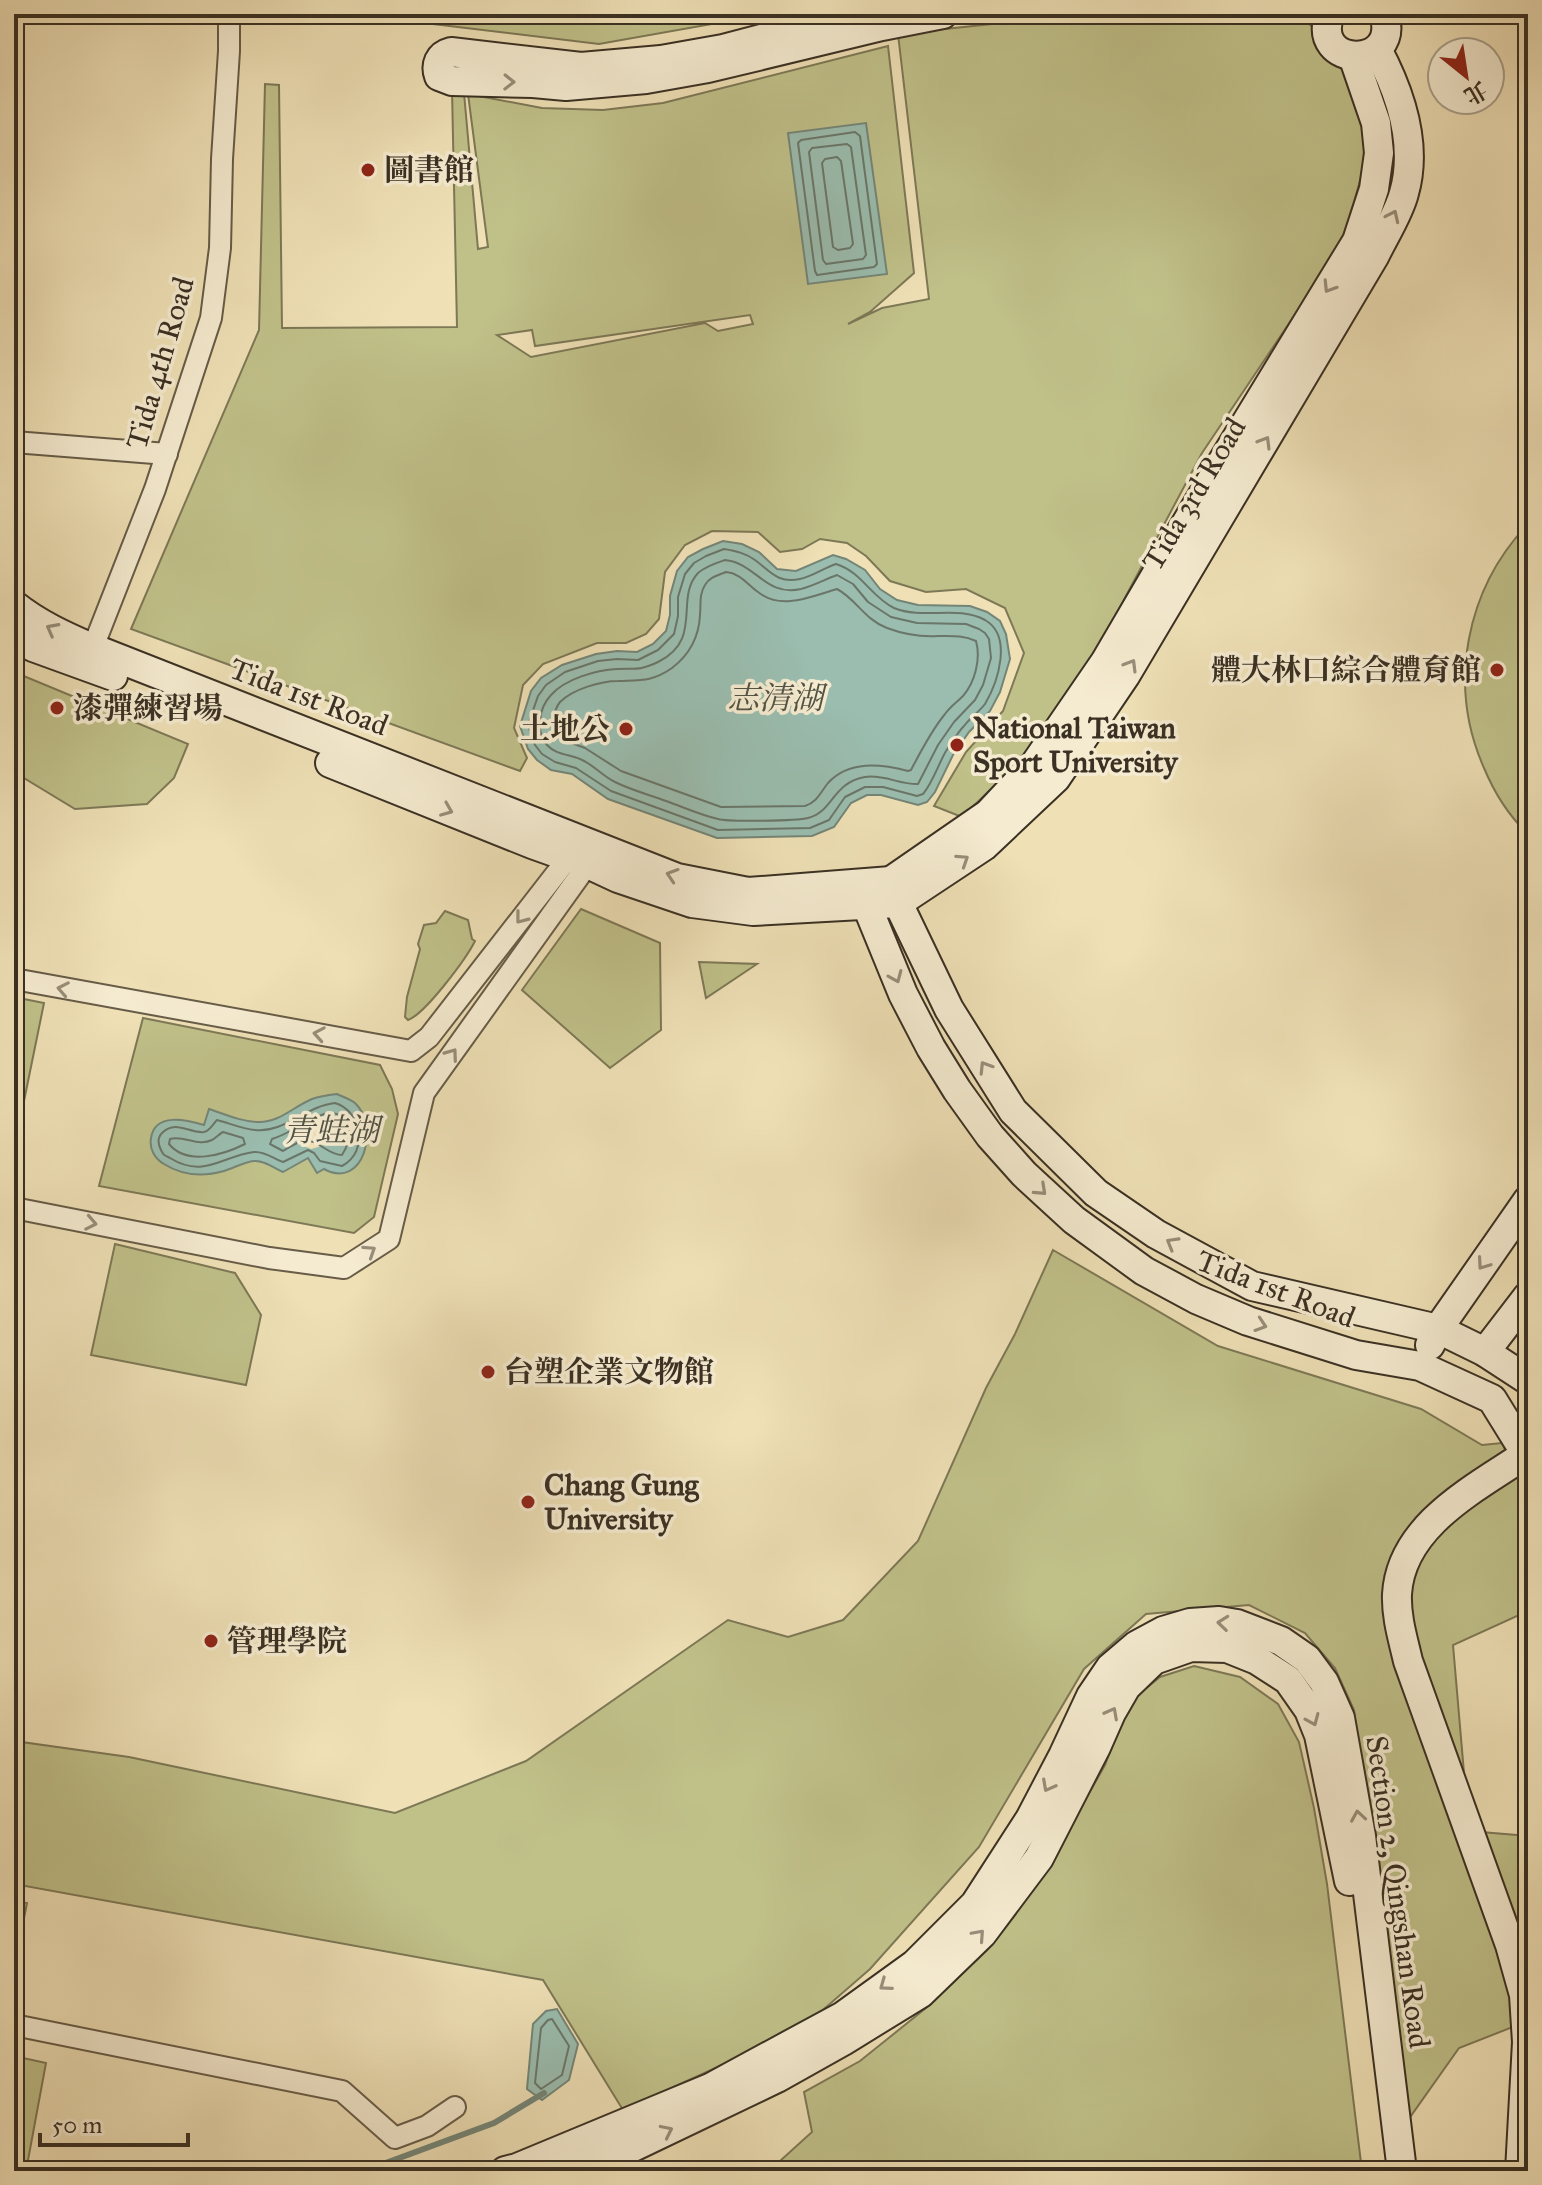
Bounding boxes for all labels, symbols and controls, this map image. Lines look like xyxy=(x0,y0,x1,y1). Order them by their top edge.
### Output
north arrow xyxy=(1426,36,1506,116)
one-way arrow xyxy=(503,74,516,91)
text: 北 xyxy=(1459,76,1492,110)
place label: 圖書館 xyxy=(384,152,474,188)
marker: 圖書館 xyxy=(359,161,377,179)
one-way arrow xyxy=(1383,210,1399,225)
street label: Tida 4th Road xyxy=(118,273,202,453)
one-way arrow xyxy=(1323,278,1339,293)
street label: Tida 3rd Road xyxy=(1134,411,1254,577)
one-way arrow xyxy=(1255,436,1271,451)
one-way arrow xyxy=(45,624,60,639)
street label: Tida 1st Road xyxy=(225,650,393,744)
place label: 體大林口綜合體育館 xyxy=(1211,652,1481,688)
one-way arrow xyxy=(1122,659,1137,674)
marker: 體大林口綜合體育館 xyxy=(1488,661,1506,679)
water label: 志清湖 xyxy=(727,679,828,718)
place label: 漆彈練習場 xyxy=(73,690,223,726)
marker: 漆彈練習場 xyxy=(48,699,66,717)
place label: National Taiwan Sport University xyxy=(973,710,1178,780)
place label: 土地公 xyxy=(520,711,610,747)
marker: 土地公 xyxy=(617,720,635,738)
marker: National Taiwan Sport University xyxy=(948,736,966,754)
one-way arrow xyxy=(439,800,453,816)
one-way arrow xyxy=(954,855,969,870)
one-way arrow xyxy=(665,868,679,884)
one-way arrow xyxy=(516,909,531,923)
one-way arrow xyxy=(886,969,902,983)
one-way arrow xyxy=(56,981,70,998)
one-way arrow xyxy=(312,1027,326,1044)
one-way arrow xyxy=(443,1048,457,1062)
one-way arrow xyxy=(979,1061,994,1076)
water label: 青蛙湖 xyxy=(283,1111,384,1150)
one-way arrow xyxy=(1032,1180,1047,1194)
one-way arrow xyxy=(83,1214,97,1231)
one-way arrow xyxy=(1166,1237,1180,1253)
street label: Tida 1st Road xyxy=(1192,1242,1360,1336)
one-way arrow xyxy=(361,1246,375,1261)
one-way arrow xyxy=(1478,1255,1493,1270)
one-way arrow xyxy=(1253,1316,1267,1332)
place label: 台塑企業文物館 xyxy=(504,1354,714,1390)
marker: 台塑企業文物館 xyxy=(479,1363,497,1381)
place label: Chang Gung University xyxy=(544,1467,700,1537)
marker: Chang Gung University xyxy=(519,1493,537,1511)
one-way arrow xyxy=(1216,1615,1229,1632)
place label: 管理學院 xyxy=(227,1623,347,1659)
marker: 管理學院 xyxy=(202,1632,220,1650)
one-way arrow xyxy=(1102,1706,1117,1721)
one-way arrow xyxy=(1303,1712,1319,1726)
street label: Section 2, Qingshan Road xyxy=(1358,1733,1438,2051)
one-way arrow xyxy=(1042,1777,1057,1792)
one-way arrow xyxy=(1350,1809,1367,1823)
one-way arrow xyxy=(970,1929,984,1944)
one-way arrow xyxy=(880,1975,894,1990)
scale bar xyxy=(40,2097,188,2147)
text: 50 m xyxy=(52,2110,102,2140)
one-way arrow xyxy=(658,2125,673,2141)

